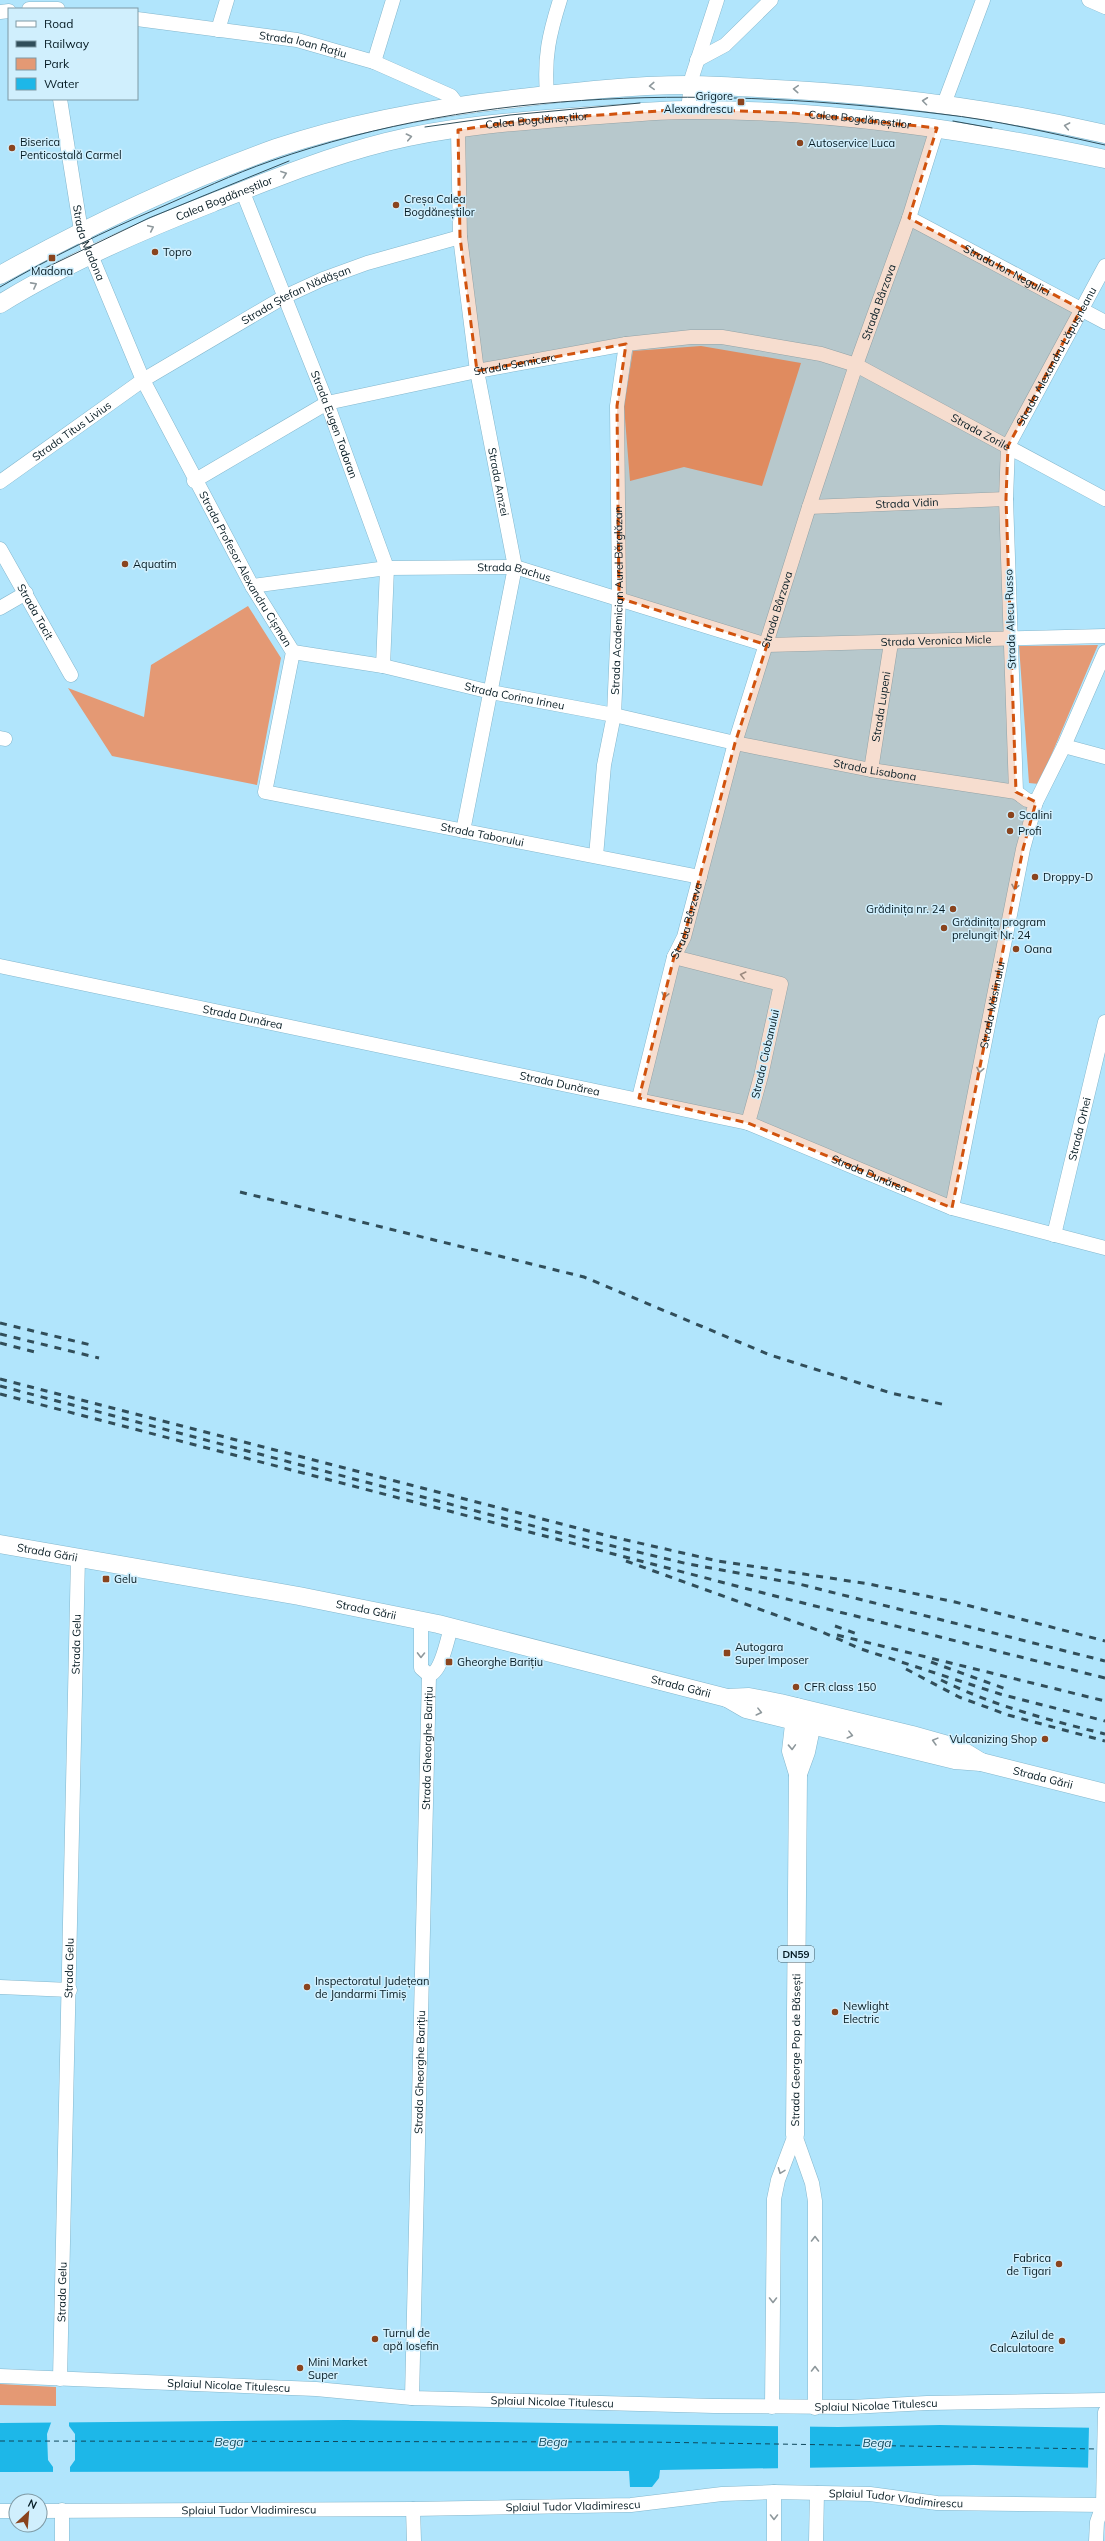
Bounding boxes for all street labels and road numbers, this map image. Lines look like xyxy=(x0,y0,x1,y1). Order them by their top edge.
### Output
street label: Strada Ioan Rațiu xyxy=(258,28,348,61)
street label: Calea Bogdăneștilor xyxy=(808,107,912,132)
street label: Calea Bogdăneștilor xyxy=(485,109,588,132)
street label: Calea Bogdăneștilor xyxy=(174,173,274,224)
street label: Strada Madona xyxy=(70,204,108,283)
street label: Strada Ion Negulici xyxy=(961,241,1053,299)
street label: Strada Bârzava xyxy=(859,262,899,342)
street label: Strada Ștefan Nădășan xyxy=(239,263,353,328)
street label: Strada Alexandru Lăpușneanu xyxy=(1013,285,1099,428)
street label: Strada Semicerc xyxy=(473,350,558,378)
street label: Strada Eugen Todoran xyxy=(308,368,361,480)
street label: Strada Titus Livius xyxy=(29,398,114,464)
street label: Strada Zorile xyxy=(949,410,1013,454)
street label: Strada Amzei xyxy=(485,446,512,517)
street label: Strada Profesor Alexandru Cișman xyxy=(196,489,295,649)
street label: Strada Vidin xyxy=(875,495,939,511)
street label: Strada Academician Aurel Bărglăzan xyxy=(608,506,626,695)
street label: Strada Bachus xyxy=(477,560,553,585)
street label: Strada Bârzava xyxy=(758,569,795,650)
street label: Strada Alecu Russo xyxy=(1001,569,1019,669)
street label: Strada Tacit xyxy=(14,581,57,642)
street label: Strada Veronica Micle xyxy=(880,632,991,649)
street label: Strada Lupeni xyxy=(868,670,893,743)
street label: Strada Corina Irineu xyxy=(463,679,566,713)
street label: Strada Lisabona xyxy=(832,756,917,784)
street label: Strada Taborului xyxy=(439,819,525,849)
street label: Strada Bârzava xyxy=(667,881,705,961)
street label: Strada Măslinului xyxy=(977,960,1008,1050)
street label: Strada Dunărea xyxy=(201,1002,284,1032)
street label: Strada Ciobanului xyxy=(748,1008,782,1100)
street label: Strada Dunărea xyxy=(518,1068,601,1099)
street label: Strada Orhei xyxy=(1065,1096,1094,1162)
street label: Strada Dunărea xyxy=(829,1152,910,1196)
street label: Strada Gării xyxy=(16,1540,79,1564)
street label: Strada Gării xyxy=(335,1597,398,1622)
street label: Strada Gelu xyxy=(68,1614,84,1675)
street label: Strada Gării xyxy=(649,1672,712,1701)
street label: Strada Gheorghe Barițiu xyxy=(419,1686,437,1810)
street label: Strada Gării xyxy=(1012,1763,1074,1792)
street label: Strada Gelu xyxy=(61,1938,77,1998)
road number: DN59 xyxy=(778,1946,814,1962)
street label: Strada George Pop de Băsești xyxy=(788,1974,804,2126)
street label: Strada Gheorghe Barițiu xyxy=(411,2010,429,2134)
street label: Strada Gelu xyxy=(54,2262,70,2322)
street label: Splaiul Nicolae Titulescu xyxy=(167,2376,291,2395)
street label: Splaiul Nicolae Titulescu xyxy=(491,2393,614,2410)
street label: Splaiul Nicolae Titulescu xyxy=(815,2396,938,2414)
street label: Splaiul Tudor Vladimirescu xyxy=(829,2486,963,2510)
street label: Splaiul Tudor Vladimirescu xyxy=(505,2497,641,2514)
street label: Splaiul Tudor Vladimirescu xyxy=(182,2503,316,2517)

